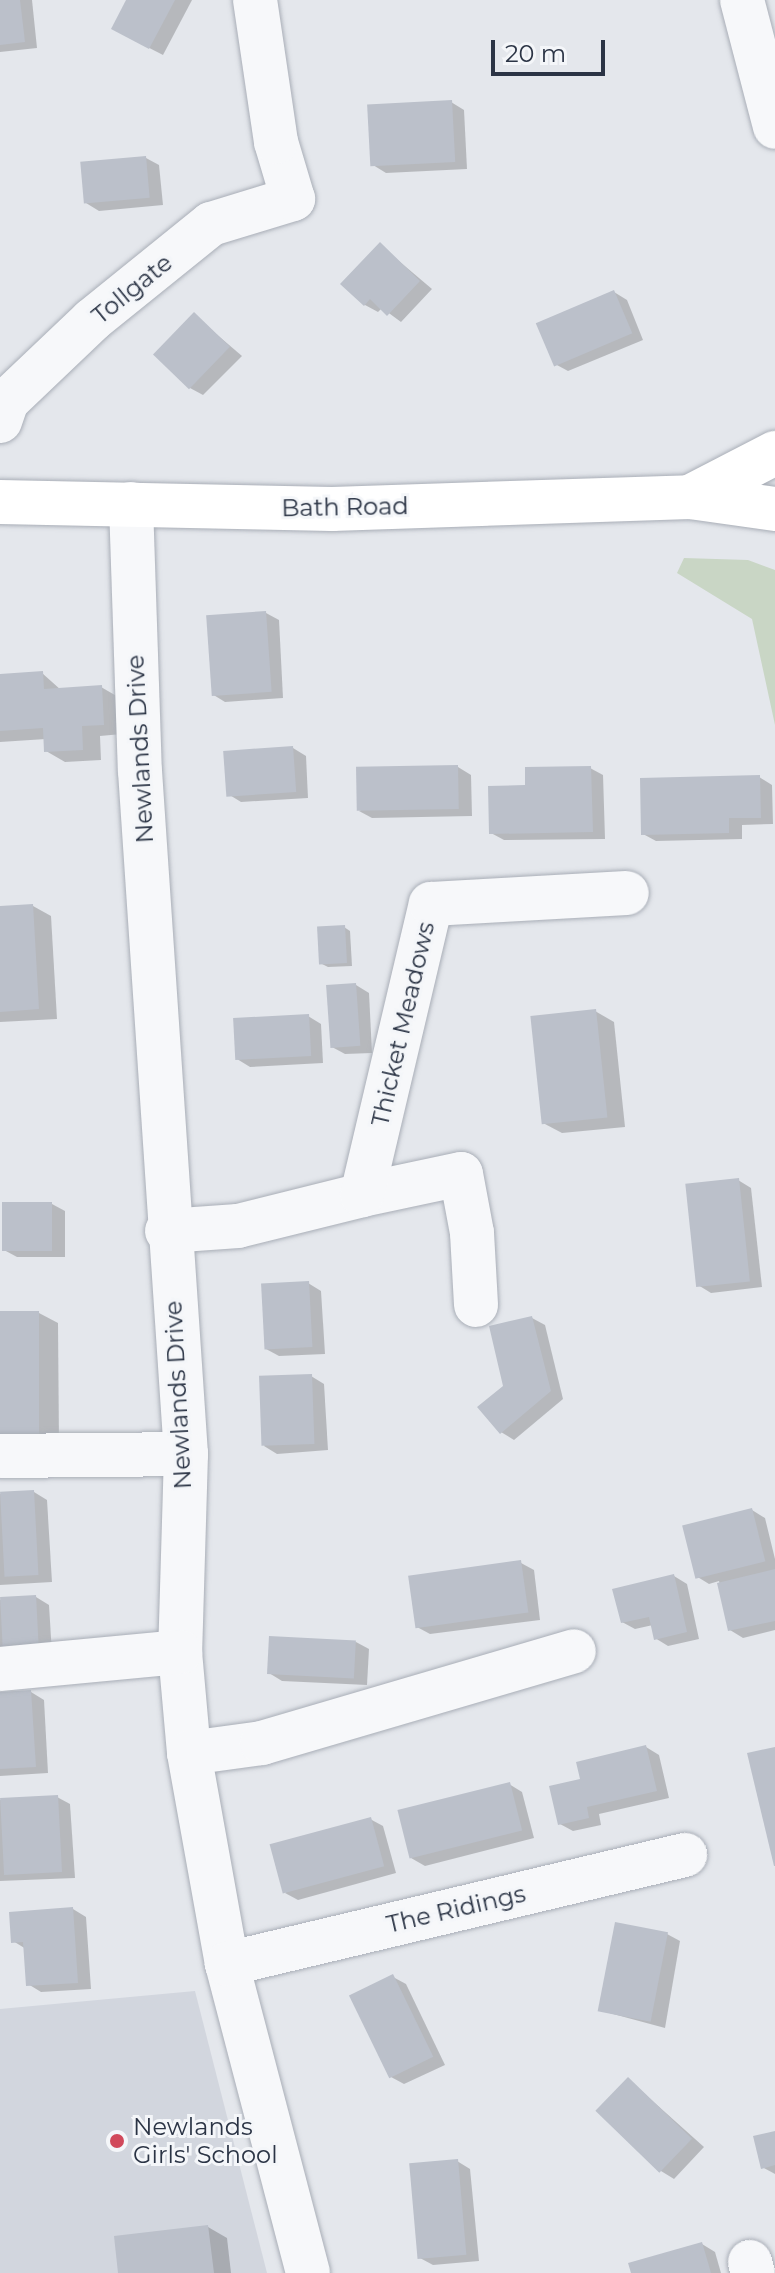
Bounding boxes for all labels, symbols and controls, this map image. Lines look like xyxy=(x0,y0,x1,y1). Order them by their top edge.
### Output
scale bar xyxy=(495,24,609,74)
text: 20 m xyxy=(505,39,566,68)
street label: Tollgate xyxy=(86,248,178,330)
street label: Bath Road xyxy=(281,491,409,523)
street label: Newlands Drive xyxy=(121,654,159,844)
street label: Thicket Meadows xyxy=(365,919,441,1129)
street label: Newlands Drive xyxy=(159,1300,197,1490)
street label: The Ridings xyxy=(384,1879,528,1939)
place label: Newlands Girls' School xyxy=(133,2113,278,2169)
marker: Newlands Girls' School xyxy=(108,2132,126,2150)

